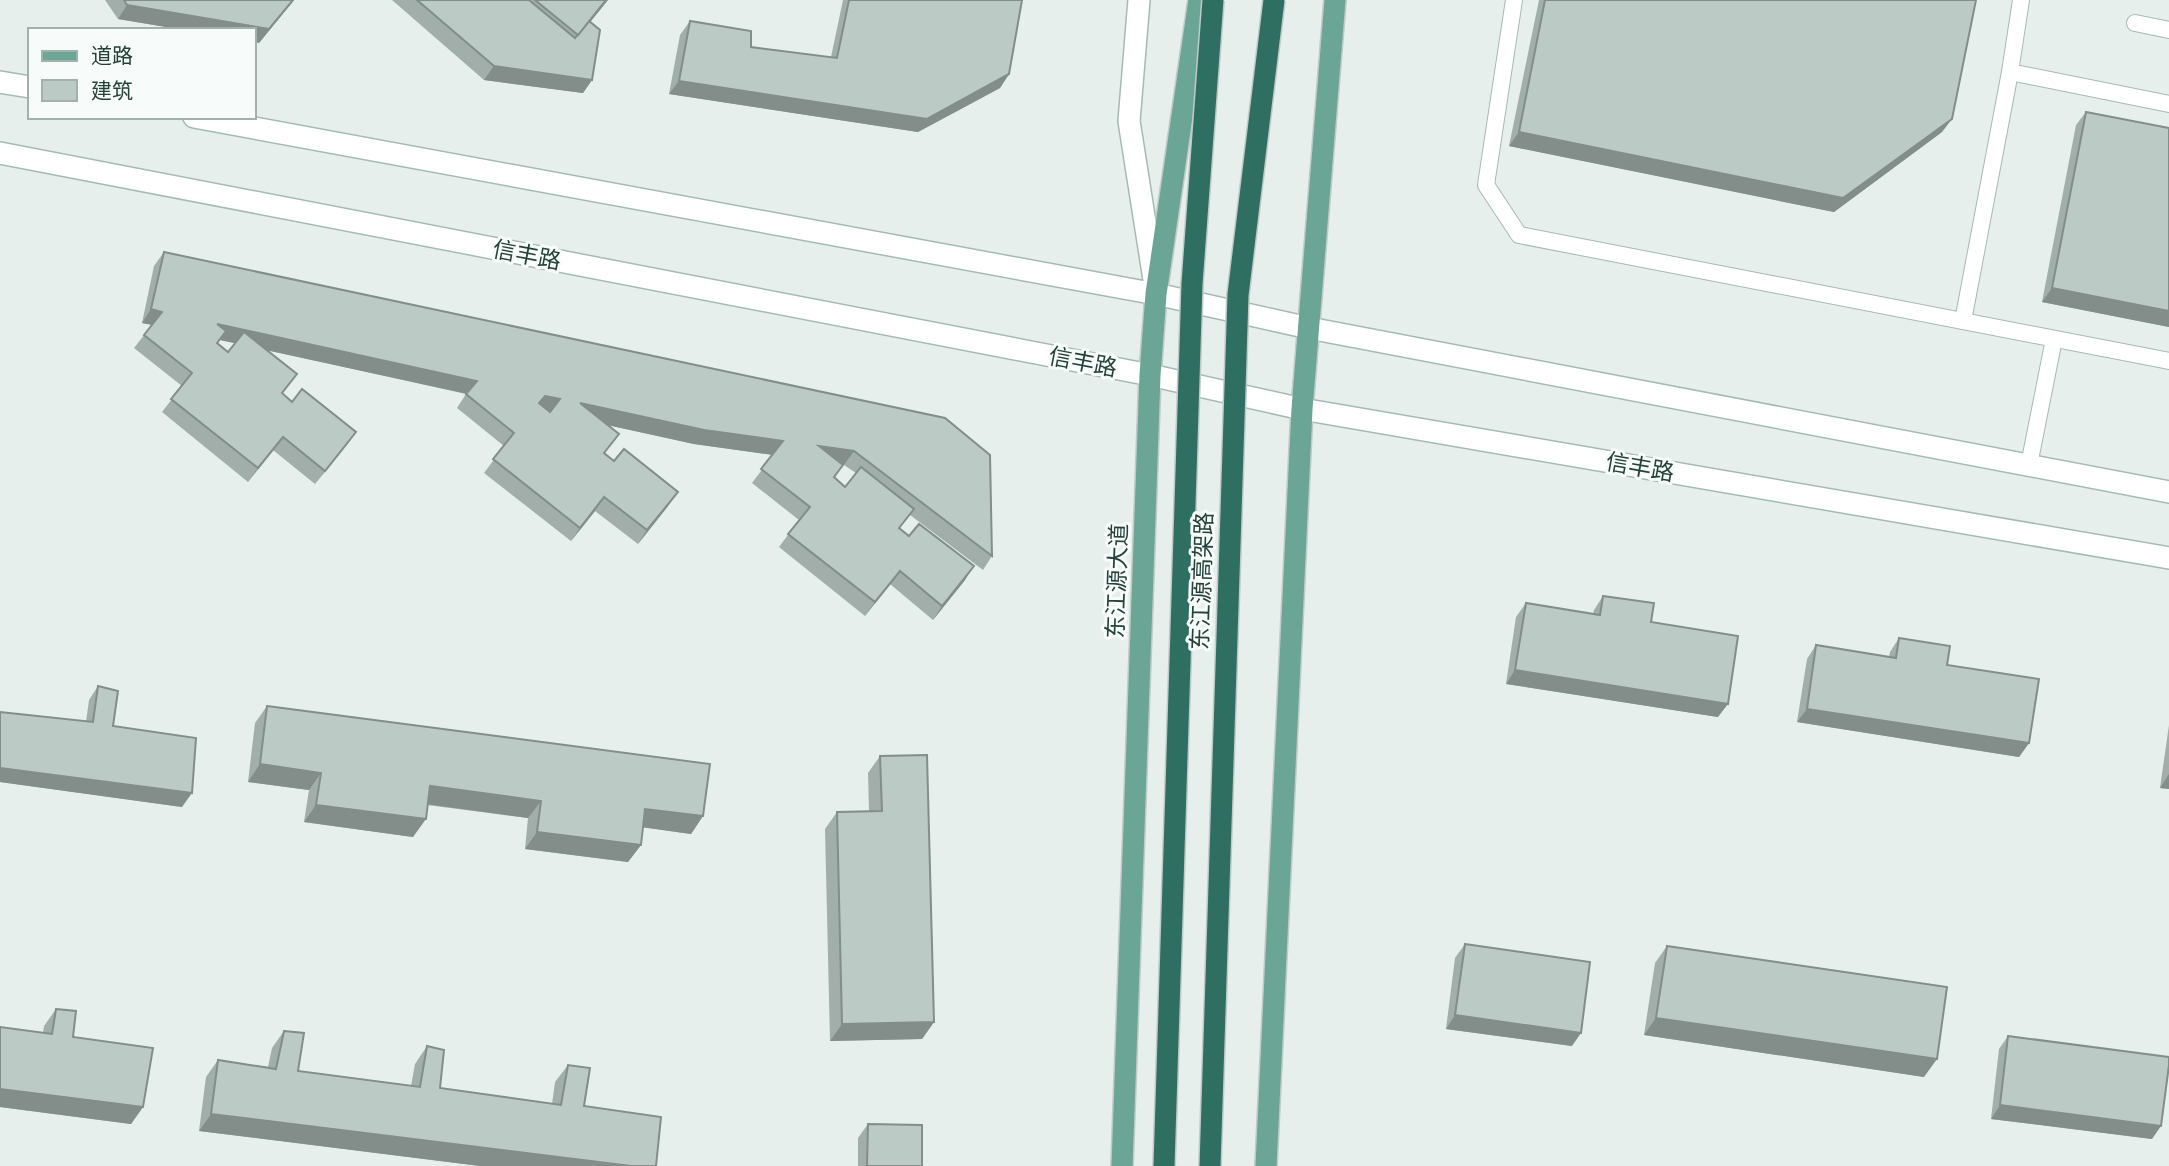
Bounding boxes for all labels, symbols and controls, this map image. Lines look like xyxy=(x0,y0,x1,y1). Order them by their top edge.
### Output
legend xyxy=(28,28,256,119)
text: 道路 xyxy=(91,42,133,70)
text: 建筑 xyxy=(91,77,133,105)
street label: 信丰路 xyxy=(490,234,564,277)
street label: 信丰路 xyxy=(1046,341,1120,384)
street label: 信丰路 xyxy=(1603,446,1677,489)
street label: 东江源高架路 xyxy=(1185,512,1220,651)
street label: 东江源大道 xyxy=(1100,523,1135,639)

